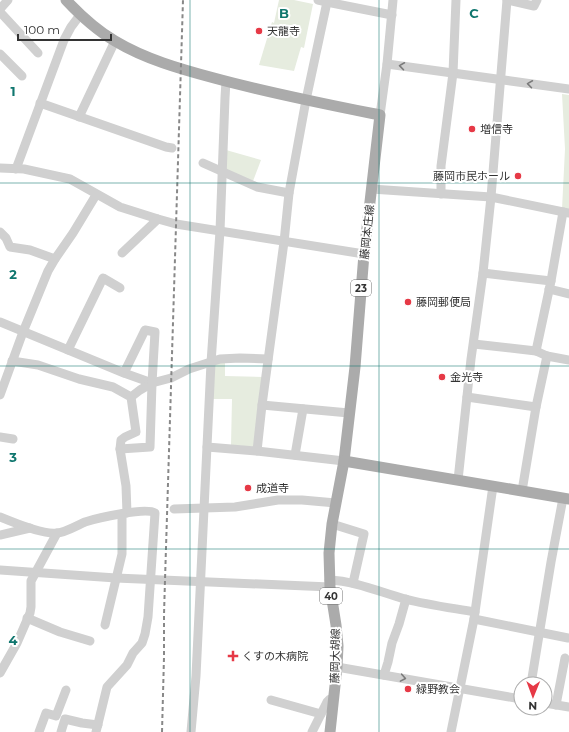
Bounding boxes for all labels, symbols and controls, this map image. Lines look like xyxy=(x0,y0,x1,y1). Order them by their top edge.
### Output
text: B xyxy=(279,5,289,21)
text: C xyxy=(469,5,479,21)
scale bar xyxy=(18,16,111,42)
text: 100 m xyxy=(24,22,60,37)
place label: 天龍寺 xyxy=(267,24,300,38)
marker: 天龍寺 xyxy=(254,26,264,36)
one-way arrow xyxy=(399,62,405,71)
one-way arrow xyxy=(527,80,533,89)
text: 1 xyxy=(10,83,16,99)
place label: 増信寺 xyxy=(480,122,513,136)
marker: 増信寺 xyxy=(467,124,477,134)
place label: 藤岡市民ホール xyxy=(433,169,510,183)
marker: 藤岡市民ホール xyxy=(513,171,523,181)
street label: 藤岡本庄線 xyxy=(357,204,377,260)
text: 2 xyxy=(9,266,17,282)
road number: 23 xyxy=(351,280,371,296)
place label: 藤岡郵便局 xyxy=(416,295,471,309)
marker: 藤岡郵便局 xyxy=(403,297,413,307)
place label: 金光寺 xyxy=(450,370,483,384)
marker: 金光寺 xyxy=(437,372,447,382)
text: 3 xyxy=(8,449,17,465)
place label: 成道寺 xyxy=(256,481,289,495)
marker: 成道寺 xyxy=(243,483,253,493)
road number: 40 xyxy=(320,588,342,604)
street label: 藤岡大胡線 xyxy=(328,628,342,684)
text: 4 xyxy=(9,632,18,648)
place label: くすの木病院 xyxy=(242,649,308,663)
marker: くすの木病院 xyxy=(227,650,239,662)
one-way arrow xyxy=(400,673,406,682)
north arrow xyxy=(513,676,553,716)
place label: 緑野教会 xyxy=(416,682,460,696)
marker: 緑野教会 xyxy=(403,684,413,694)
text: N xyxy=(528,699,537,713)

